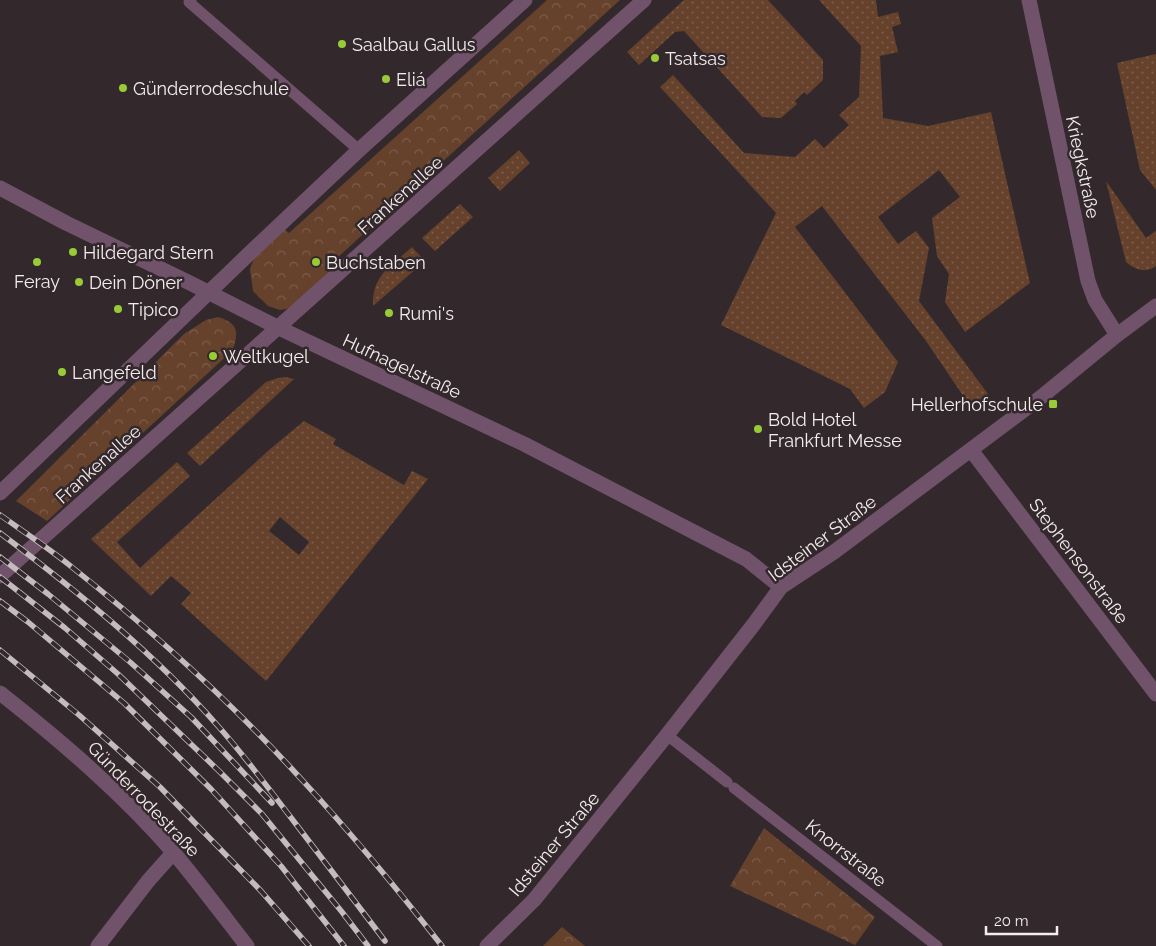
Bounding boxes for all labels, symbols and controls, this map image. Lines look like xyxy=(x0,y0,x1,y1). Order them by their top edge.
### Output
place label: Saalbau Gallus xyxy=(352,34,476,55)
marker: Saalbau Gallus xyxy=(336,38,348,50)
place label: Tsatsas xyxy=(665,48,726,69)
marker: Tsatsas xyxy=(649,52,661,64)
place label: Eliá xyxy=(396,69,426,90)
marker: Eliá xyxy=(380,73,392,85)
place label: Günderrodeschule xyxy=(133,78,289,99)
marker: Günderrodeschule xyxy=(117,82,129,94)
street label: Kriegkstraße xyxy=(1062,114,1104,221)
street label: Frankenallee xyxy=(353,151,447,239)
place label: Hildegard Stern xyxy=(83,242,214,263)
marker: Hildegard Stern xyxy=(67,246,79,258)
place label: Buchstaben xyxy=(326,252,426,273)
marker: Feray xyxy=(31,256,43,268)
marker: Buchstaben xyxy=(310,256,322,268)
place label: Feray xyxy=(14,271,60,292)
place label: Dein Döner xyxy=(89,272,183,293)
marker: Dein Döner xyxy=(73,276,85,288)
place label: Tipico xyxy=(128,299,179,320)
marker: Tipico xyxy=(112,303,124,315)
place label: Rumi's xyxy=(399,303,454,324)
marker: Rumi's xyxy=(383,307,395,319)
street label: Hufnagelstraße xyxy=(340,329,465,403)
place label: Weltkugel xyxy=(223,346,309,367)
marker: Weltkugel xyxy=(207,350,219,362)
place label: Langefeld xyxy=(72,362,157,383)
marker: Langefeld xyxy=(56,366,68,378)
place label: Hellerhofschule xyxy=(910,394,1043,415)
marker: Hellerhofschule xyxy=(1047,398,1059,410)
place label: Bold Hotel Frankfurt Messe xyxy=(768,409,902,451)
street label: Frankenallee xyxy=(51,420,145,508)
marker: Bold Hotel Frankfurt Messe xyxy=(752,423,764,435)
street label: Idsteiner Straße xyxy=(764,490,880,585)
street label: Stephensonstraße xyxy=(1025,494,1133,628)
street label: Günderrodestraße xyxy=(84,737,205,861)
street label: Idsteiner Straße xyxy=(504,787,604,900)
street label: Knorrstraße xyxy=(801,815,891,891)
scale bar xyxy=(986,904,1057,936)
text: 20 m xyxy=(994,912,1029,930)

